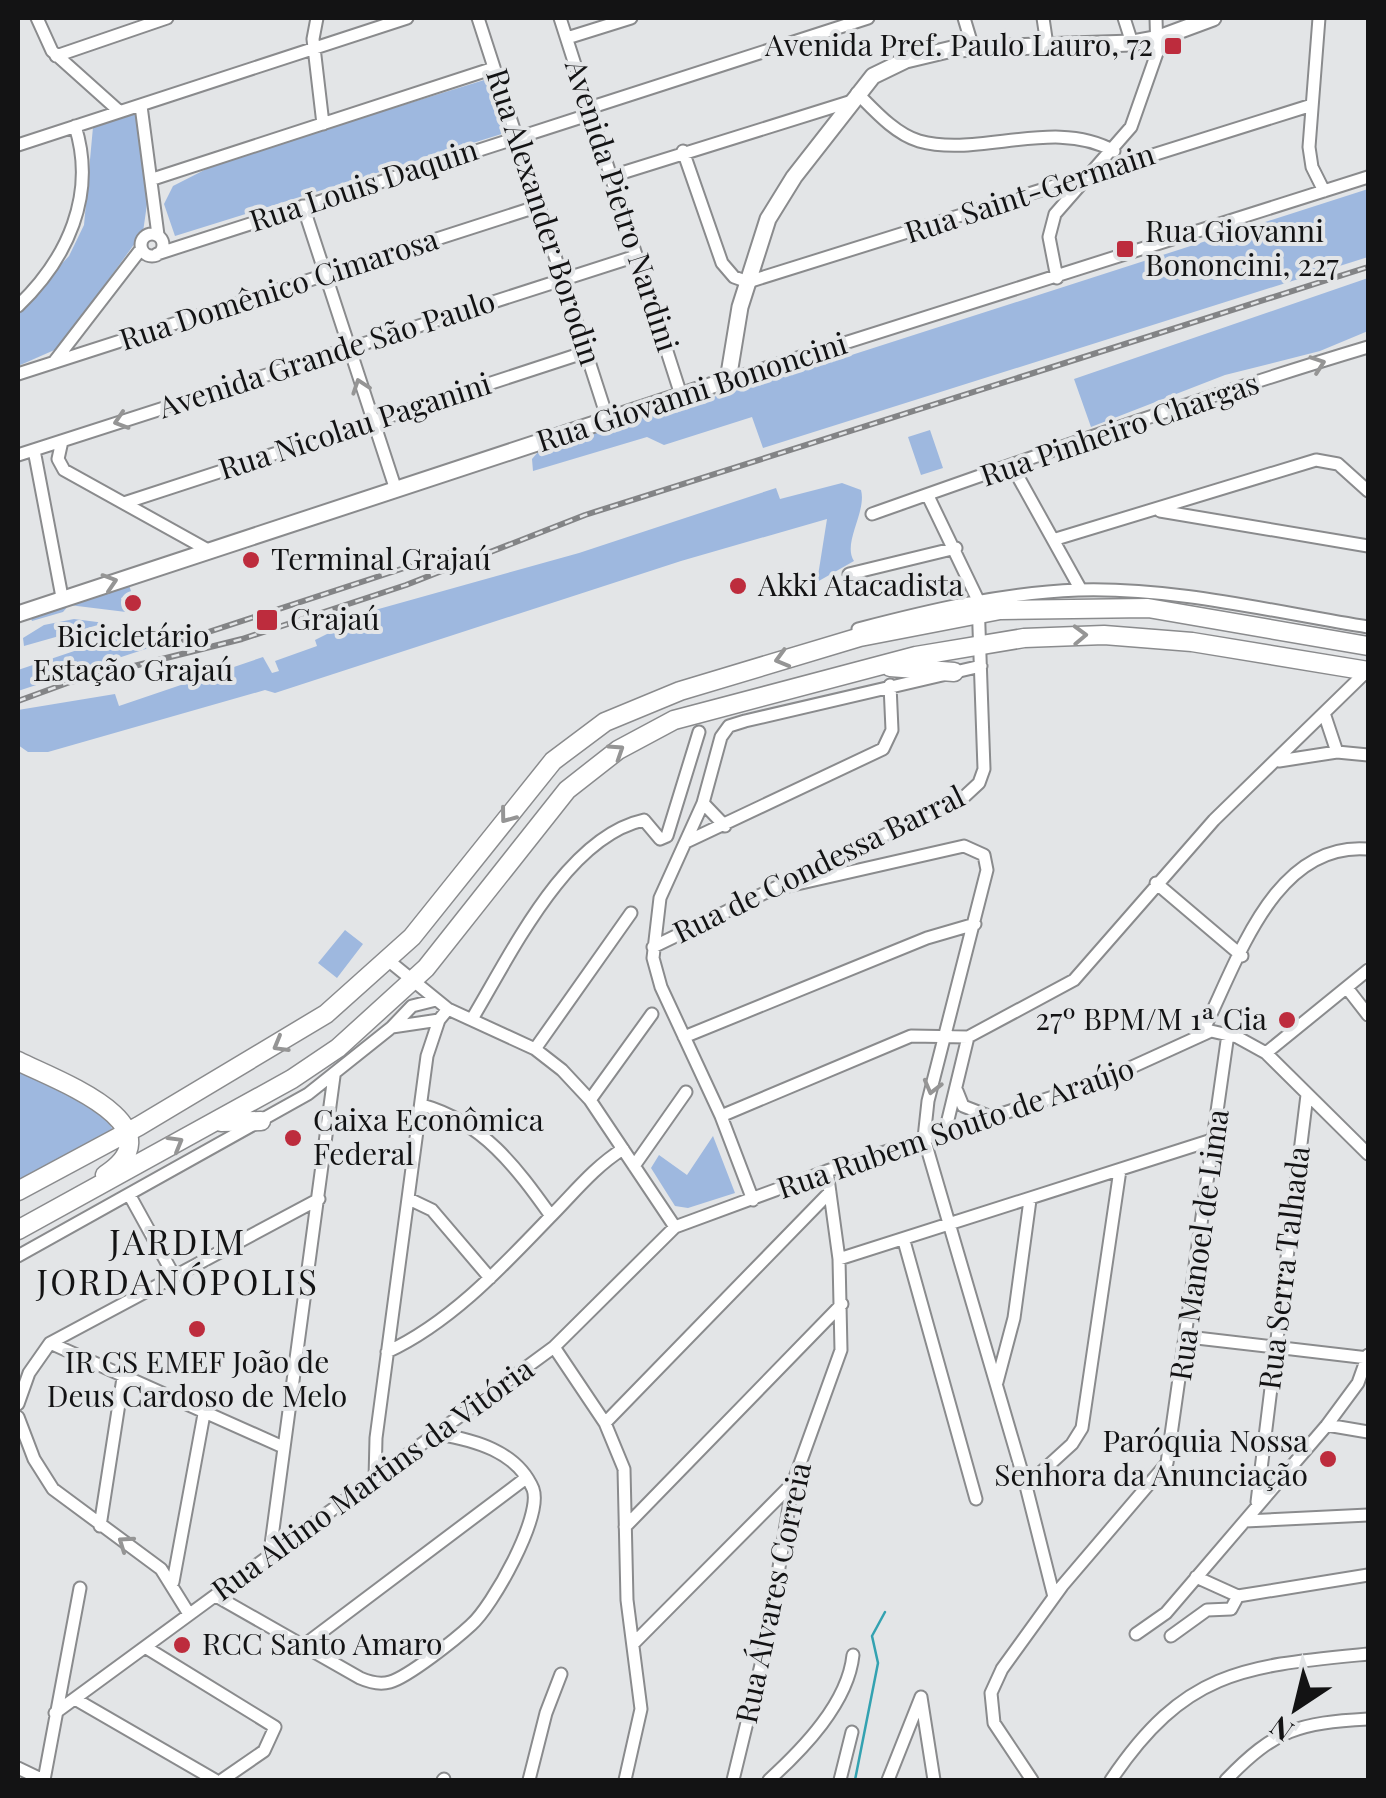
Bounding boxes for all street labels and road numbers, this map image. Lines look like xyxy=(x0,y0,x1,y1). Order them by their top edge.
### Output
street label: Avenida Pietro Nardini xyxy=(557,53,689,357)
street label: Rua Alexander Borodin xyxy=(478,63,612,370)
street label: Rua Louis Daquin xyxy=(244,128,483,240)
street label: Rua Saint-Germain xyxy=(899,133,1159,251)
street label: Rua Domênico Cimarosa xyxy=(114,218,443,359)
street label: Avenida Grande São Paulo xyxy=(152,280,500,427)
street label: Rua Giovanni Bononcini xyxy=(531,322,852,460)
street label: Rua Nicolau Paganini xyxy=(213,362,496,488)
street label: Rua Pinheiro Chargas xyxy=(975,362,1264,495)
street label: Rua de Condessa Barral xyxy=(666,775,970,951)
street label: Rua Rubem Souto de Araújo xyxy=(772,1047,1139,1207)
street label: Rua Manoel de Lima xyxy=(1159,1106,1237,1383)
street label: Rua Serra Talhada xyxy=(1248,1144,1318,1392)
street label: Rua Altino Martins da Vitória xyxy=(203,1348,541,1609)
street label: Rua Álvares Correia xyxy=(725,1458,819,1727)

